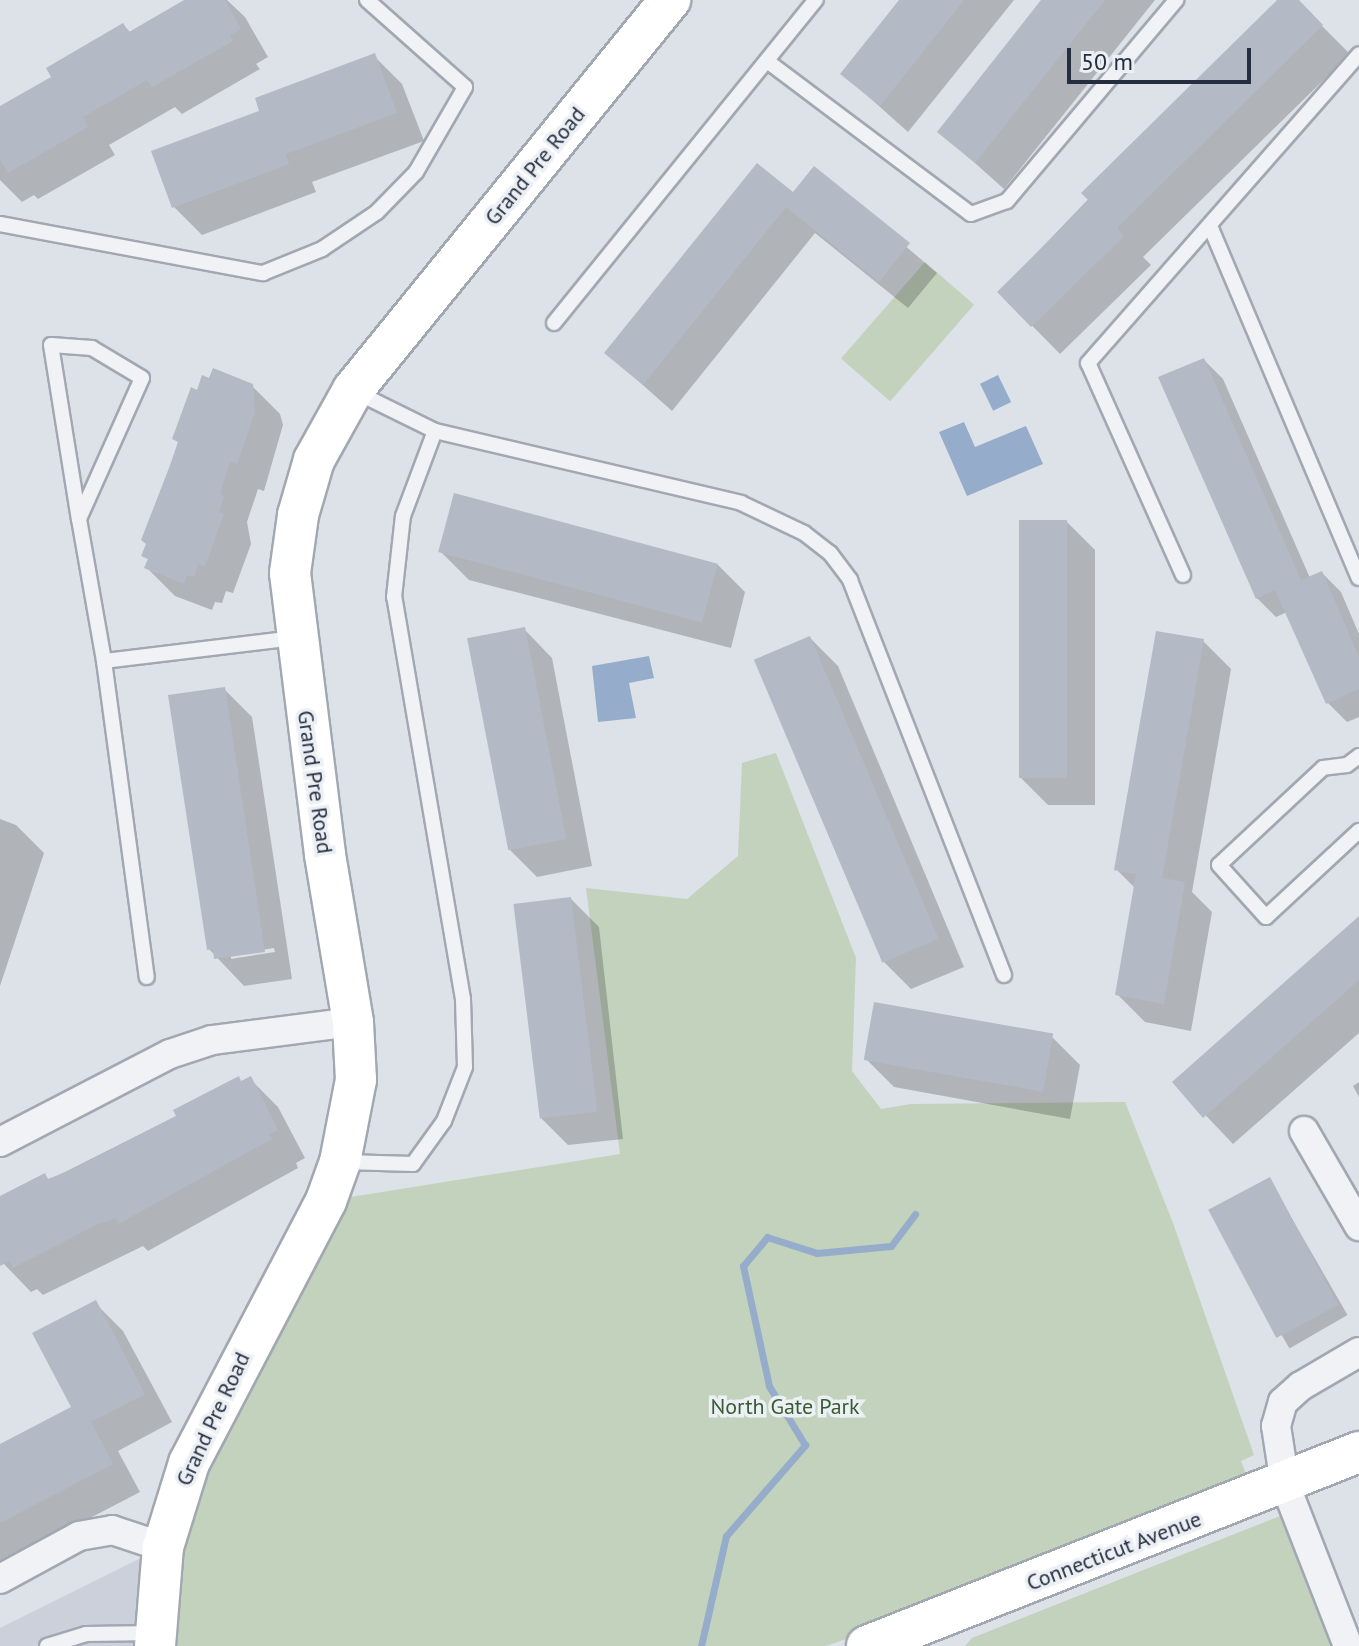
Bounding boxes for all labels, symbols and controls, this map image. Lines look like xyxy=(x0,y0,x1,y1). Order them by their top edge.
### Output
scale bar xyxy=(1071,32,1255,82)
text: 50 m xyxy=(1081,46,1133,77)
street label: Grand Pre Road xyxy=(479,102,591,230)
street label: Grand Pre Road xyxy=(292,709,338,855)
street label: Grand Pre Road xyxy=(171,1348,255,1490)
park label: North Gate Park xyxy=(710,1394,860,1420)
street label: Connecticut Avenue xyxy=(1023,1505,1205,1597)

